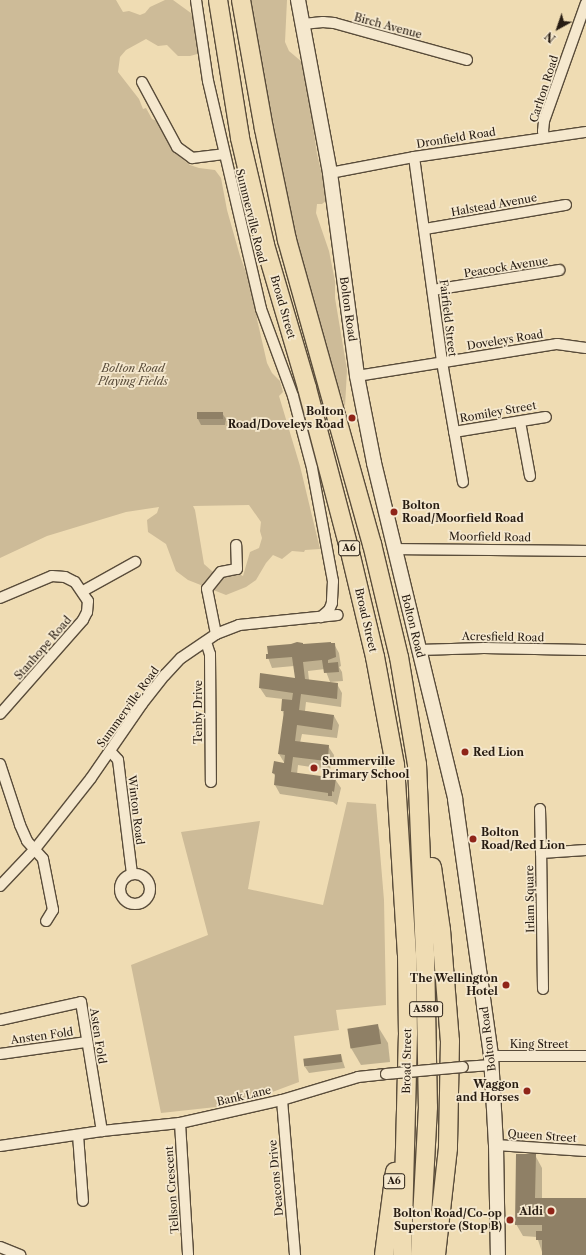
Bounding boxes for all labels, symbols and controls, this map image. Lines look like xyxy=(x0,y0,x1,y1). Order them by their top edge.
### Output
north arrow xyxy=(538,8,578,48)
street label: Birch Avenue xyxy=(352,11,424,41)
text: N xyxy=(542,29,558,46)
street label: Carlton Road xyxy=(527,54,561,124)
street label: Dronfield Road xyxy=(415,125,497,151)
street label: Summerville Road xyxy=(233,167,269,265)
street label: Halstead Avenue xyxy=(450,191,538,219)
street label: Peacock Avenue xyxy=(463,254,549,280)
street label: Broad Street xyxy=(268,274,298,340)
street label: Bolton Road xyxy=(337,276,359,342)
street label: Fairfield Street xyxy=(437,279,459,357)
street label: Doveleys Road xyxy=(466,327,544,353)
park label: Bolton Road Playing Fields xyxy=(98,362,168,388)
street label: Romiley Street xyxy=(459,399,537,425)
place label: Bolton Road/Doveleys Road xyxy=(228,405,344,431)
marker: Bolton Road/Doveleys Road xyxy=(347,413,357,423)
place label: Bolton Road/Moorfield Road xyxy=(402,499,524,525)
marker: Bolton Road/Moorfield Road xyxy=(389,507,399,517)
street label: Moorfield Road xyxy=(449,530,531,544)
road number: A6 xyxy=(338,540,360,556)
street label: Broad Street xyxy=(352,587,380,653)
street label: Bolton Road xyxy=(399,593,427,659)
street label: Stanhope Road xyxy=(12,614,74,682)
street label: Acresfield Road xyxy=(462,630,544,644)
street label: Summerville Road xyxy=(94,664,162,750)
street label: Tenby Drive xyxy=(191,680,205,744)
place label: Red Lion xyxy=(473,745,524,759)
marker: Red Lion xyxy=(460,747,470,757)
place label: Summerville Primary School xyxy=(322,755,410,781)
marker: Summerville Primary School xyxy=(309,763,319,773)
street label: Winton Road xyxy=(125,774,147,846)
place label: Bolton Road/Red Lion xyxy=(481,826,565,852)
marker: Bolton Road/Red Lion xyxy=(468,834,478,844)
street label: Irlam Square xyxy=(523,865,537,933)
place label: The Wellington Hotel xyxy=(409,972,498,998)
marker: The Wellington Hotel xyxy=(501,980,511,990)
road number: A580 xyxy=(409,1001,443,1017)
street label: Bolton Road xyxy=(477,1006,499,1072)
street label: Asten Fold xyxy=(87,1007,109,1065)
street label: Ansten Fold xyxy=(10,1025,74,1047)
street label: Broad Street xyxy=(400,1028,414,1094)
street label: King Street xyxy=(510,1037,568,1051)
place label: Waggon and Horses xyxy=(456,1078,519,1104)
street label: Bank Lane xyxy=(215,1083,273,1109)
marker: Waggon and Horses xyxy=(522,1086,532,1096)
street label: Queen Street xyxy=(507,1127,577,1145)
street label: Deacons Drive xyxy=(266,1139,286,1217)
street label: Tellson Crescent xyxy=(162,1146,182,1234)
road number: A6 xyxy=(383,1173,405,1189)
place label: Aldi xyxy=(519,1204,543,1218)
marker: Aldi xyxy=(546,1206,556,1216)
place label: Bolton Road/Co-op Superstore (Stop B) xyxy=(393,1207,502,1233)
marker: Bolton Road/Co-op Superstore (Stop B) xyxy=(505,1215,515,1225)

